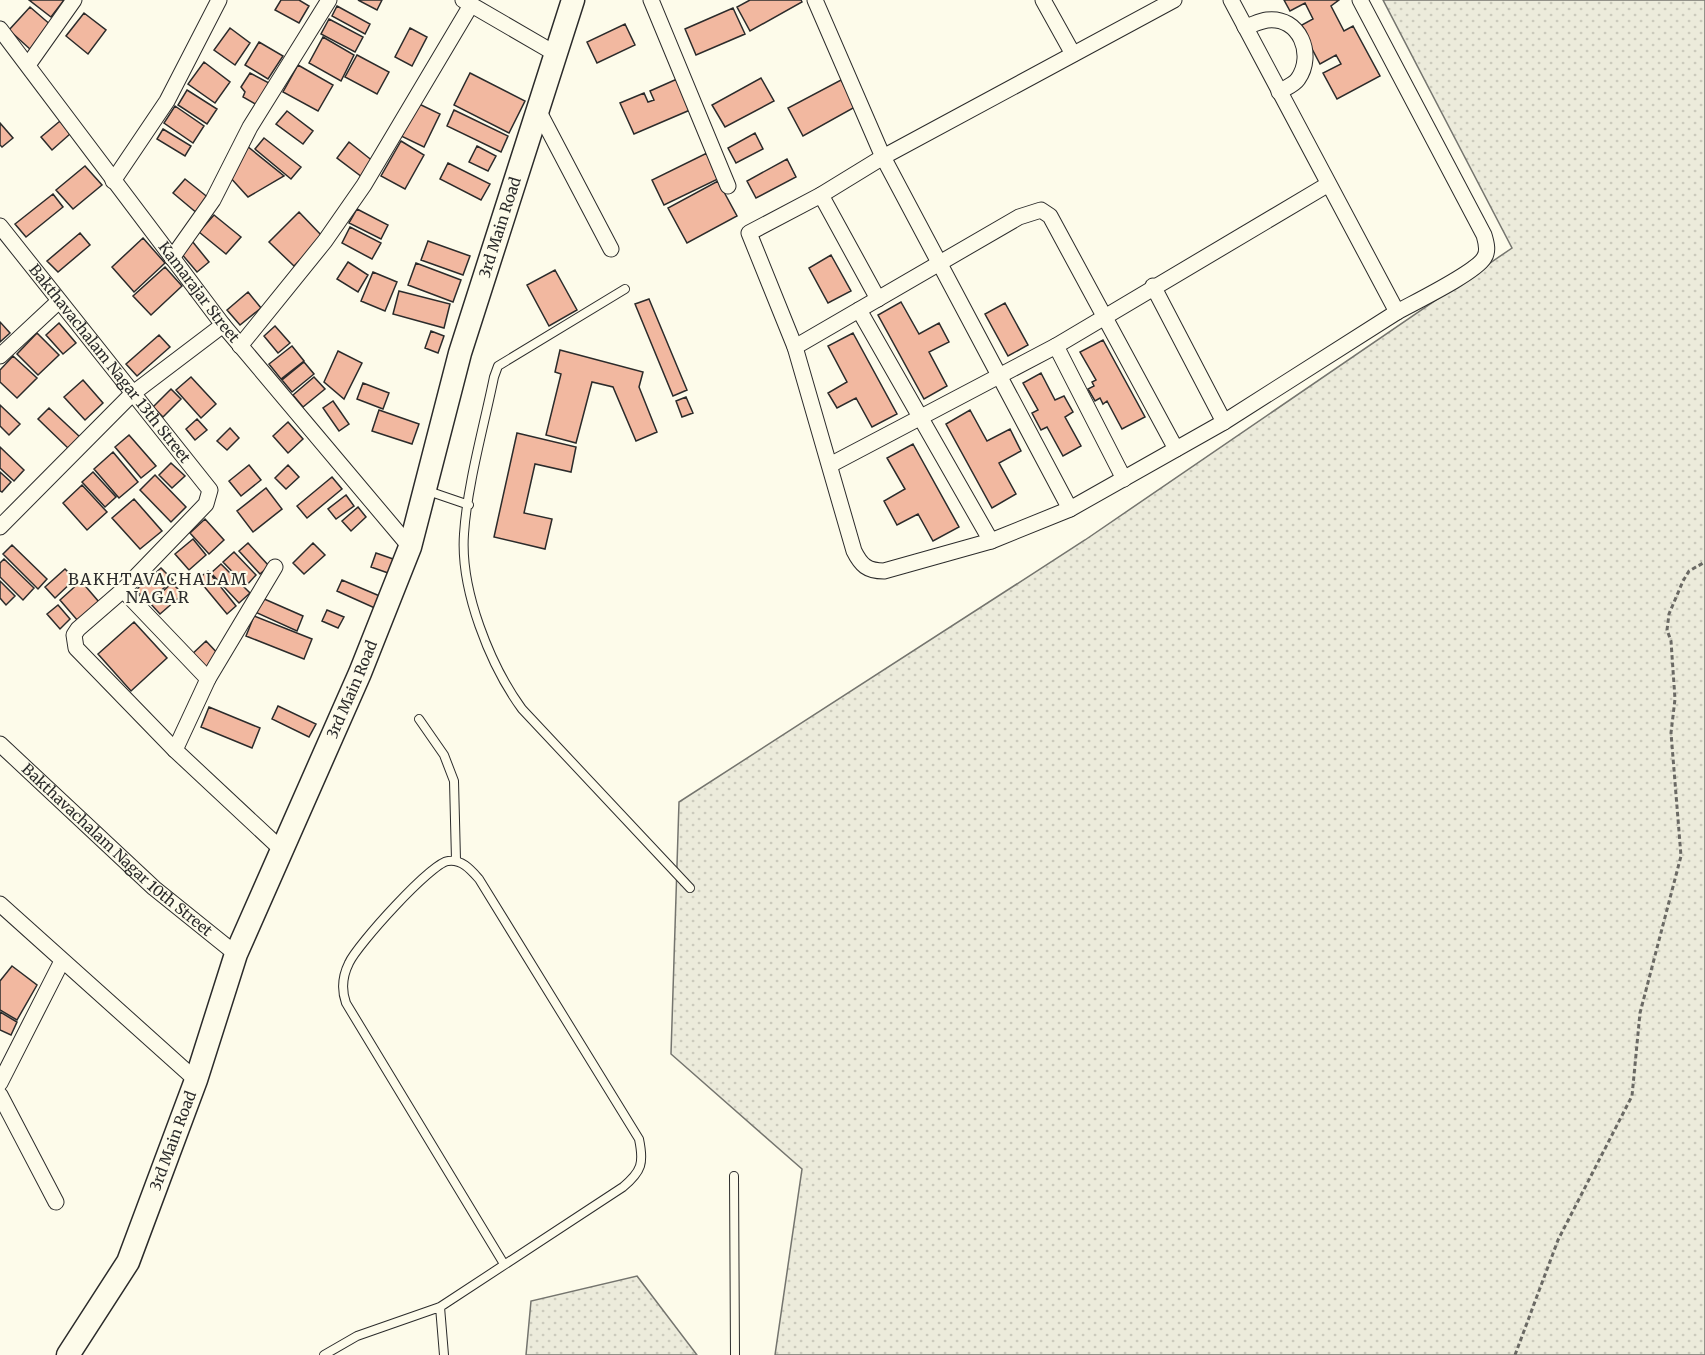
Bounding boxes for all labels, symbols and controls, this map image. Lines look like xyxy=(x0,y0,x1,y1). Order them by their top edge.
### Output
street label: 3rd Main Road xyxy=(475,174,525,280)
street label: Kamarajar Street xyxy=(155,238,244,347)
street label: Bakthavachalam Nagar 13th Street xyxy=(25,260,195,467)
district label: BAKHTAVACHALAM NAGAR xyxy=(68,569,248,607)
street label: 3rd Main Road xyxy=(322,638,381,741)
street label: Bakthavachalam Nagar 10th Street xyxy=(18,759,216,940)
street label: 3rd Main Road xyxy=(146,1088,200,1193)

